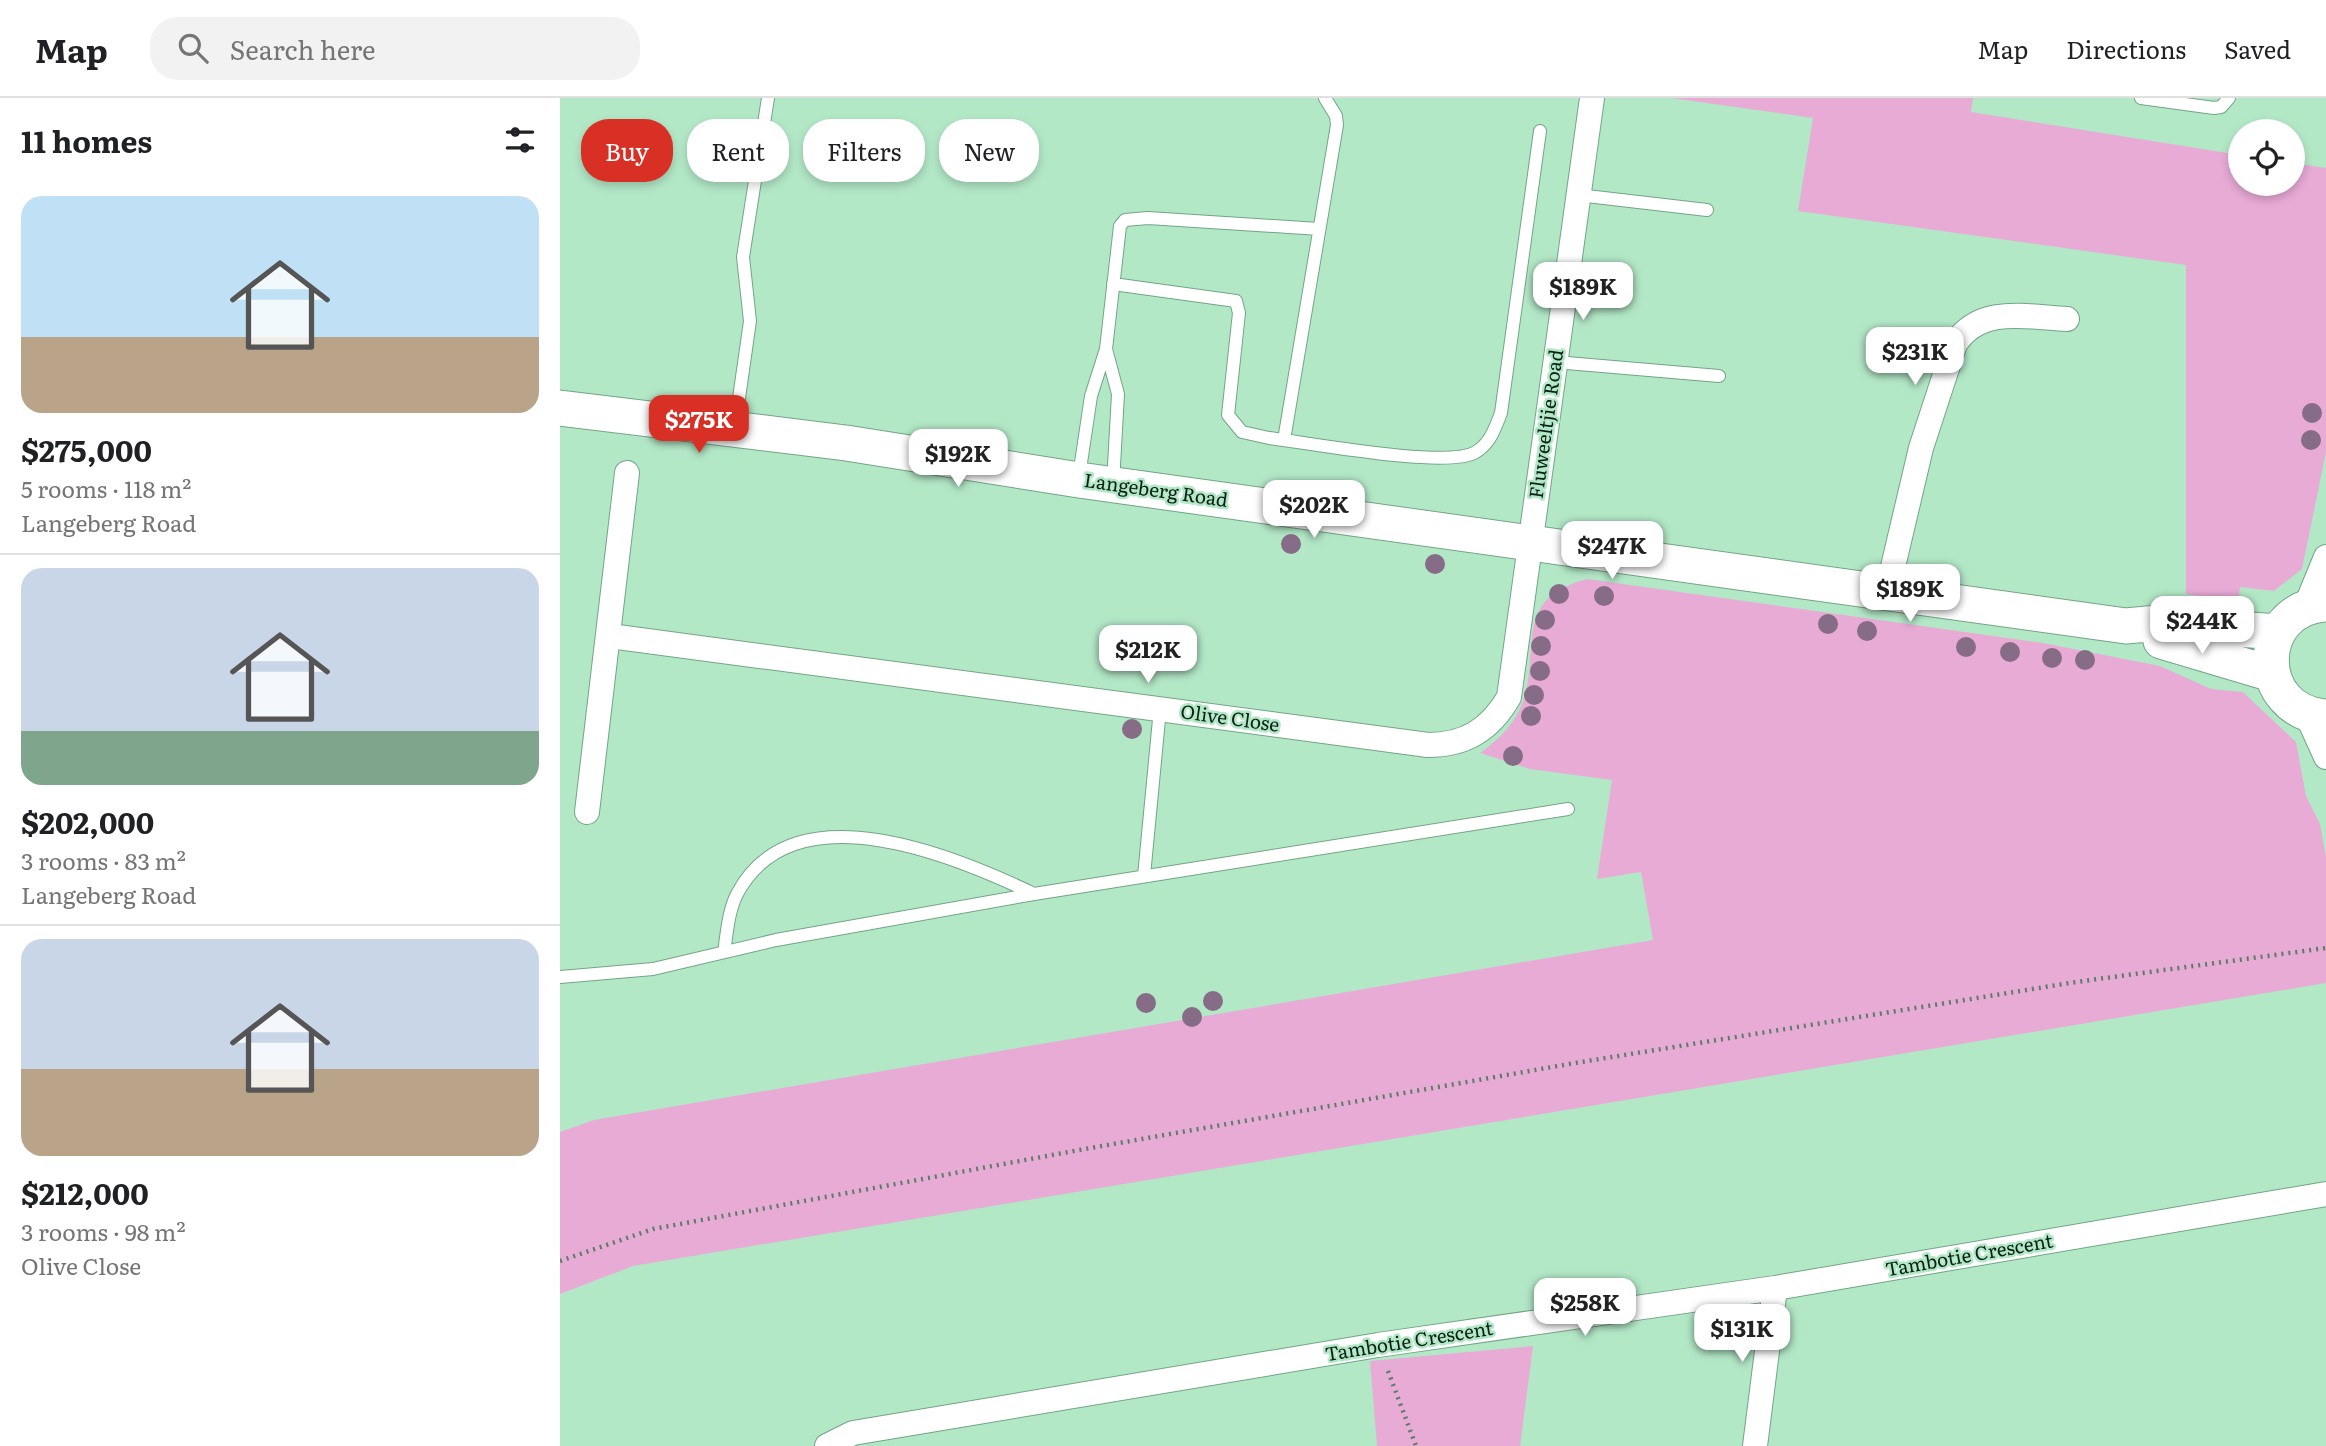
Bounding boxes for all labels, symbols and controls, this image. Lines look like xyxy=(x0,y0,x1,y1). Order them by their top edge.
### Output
search box xyxy=(150,17,640,80)
text: Map xyxy=(35,24,108,73)
icon: search xyxy=(174,29,212,67)
text: Search here xyxy=(230,29,376,68)
text: Map xyxy=(1977,31,2028,66)
text: Directions xyxy=(2066,31,2186,66)
text: Saved xyxy=(2224,31,2291,66)
text: 11 homes xyxy=(21,118,152,162)
chip: Buy xyxy=(581,119,673,182)
chip: Rent xyxy=(687,119,789,182)
chip: Filters xyxy=(803,119,925,182)
chip: New xyxy=(939,119,1039,182)
map controls xyxy=(2228,119,2305,196)
button: locate xyxy=(2228,119,2305,196)
icon: filters xyxy=(501,121,539,159)
icon: home xyxy=(217,242,343,368)
pin: $189K xyxy=(1534,262,1632,322)
text: $189K xyxy=(1549,268,1617,302)
pin: $231K xyxy=(1866,328,1964,387)
text: $231K xyxy=(1882,333,1948,367)
street label: Fluweeltjie Road xyxy=(1521,347,1569,500)
pin: $275K xyxy=(650,396,748,455)
text: $275K xyxy=(665,401,733,435)
text: $275,000 xyxy=(21,427,152,471)
pin: $192K xyxy=(909,430,1007,489)
text: $192K xyxy=(925,435,991,469)
street label: Langeberg Road xyxy=(1082,465,1230,513)
text: 5 rooms · 118 m² xyxy=(21,471,191,505)
pin: $202K xyxy=(1265,480,1363,540)
text: $202K xyxy=(1279,486,1349,520)
text: Langeberg Road xyxy=(21,505,196,539)
pin: $247K xyxy=(1563,522,1661,581)
text: $247K xyxy=(1577,527,1647,561)
pin: $189K xyxy=(1861,564,1959,624)
text: $189K xyxy=(1876,570,1944,604)
pin: $244K xyxy=(2153,596,2251,656)
text: $244K xyxy=(2166,602,2238,636)
icon: home xyxy=(217,614,343,740)
pin: $212K xyxy=(1099,626,1197,685)
text: $212K xyxy=(1115,631,1181,665)
street label: Olive Close xyxy=(1179,696,1281,738)
text: $202,000 xyxy=(21,799,154,843)
text: 3 rooms · 83 m² xyxy=(21,843,186,877)
text: Langeberg Road xyxy=(21,877,196,911)
icon: home xyxy=(217,985,343,1111)
text: $212,000 xyxy=(21,1170,149,1214)
text: 3 rooms · 98 m² xyxy=(21,1214,186,1248)
street label: Tambotie Crescent xyxy=(1883,1225,2055,1283)
text: Olive Close xyxy=(21,1248,141,1282)
pin: $258K xyxy=(1536,1278,1634,1338)
text: $258K xyxy=(1550,1284,1620,1318)
pin: $131K xyxy=(1693,1304,1791,1364)
text: $131K xyxy=(1710,1310,1774,1344)
street label: Tambotie Crescent xyxy=(1323,1313,1495,1367)

